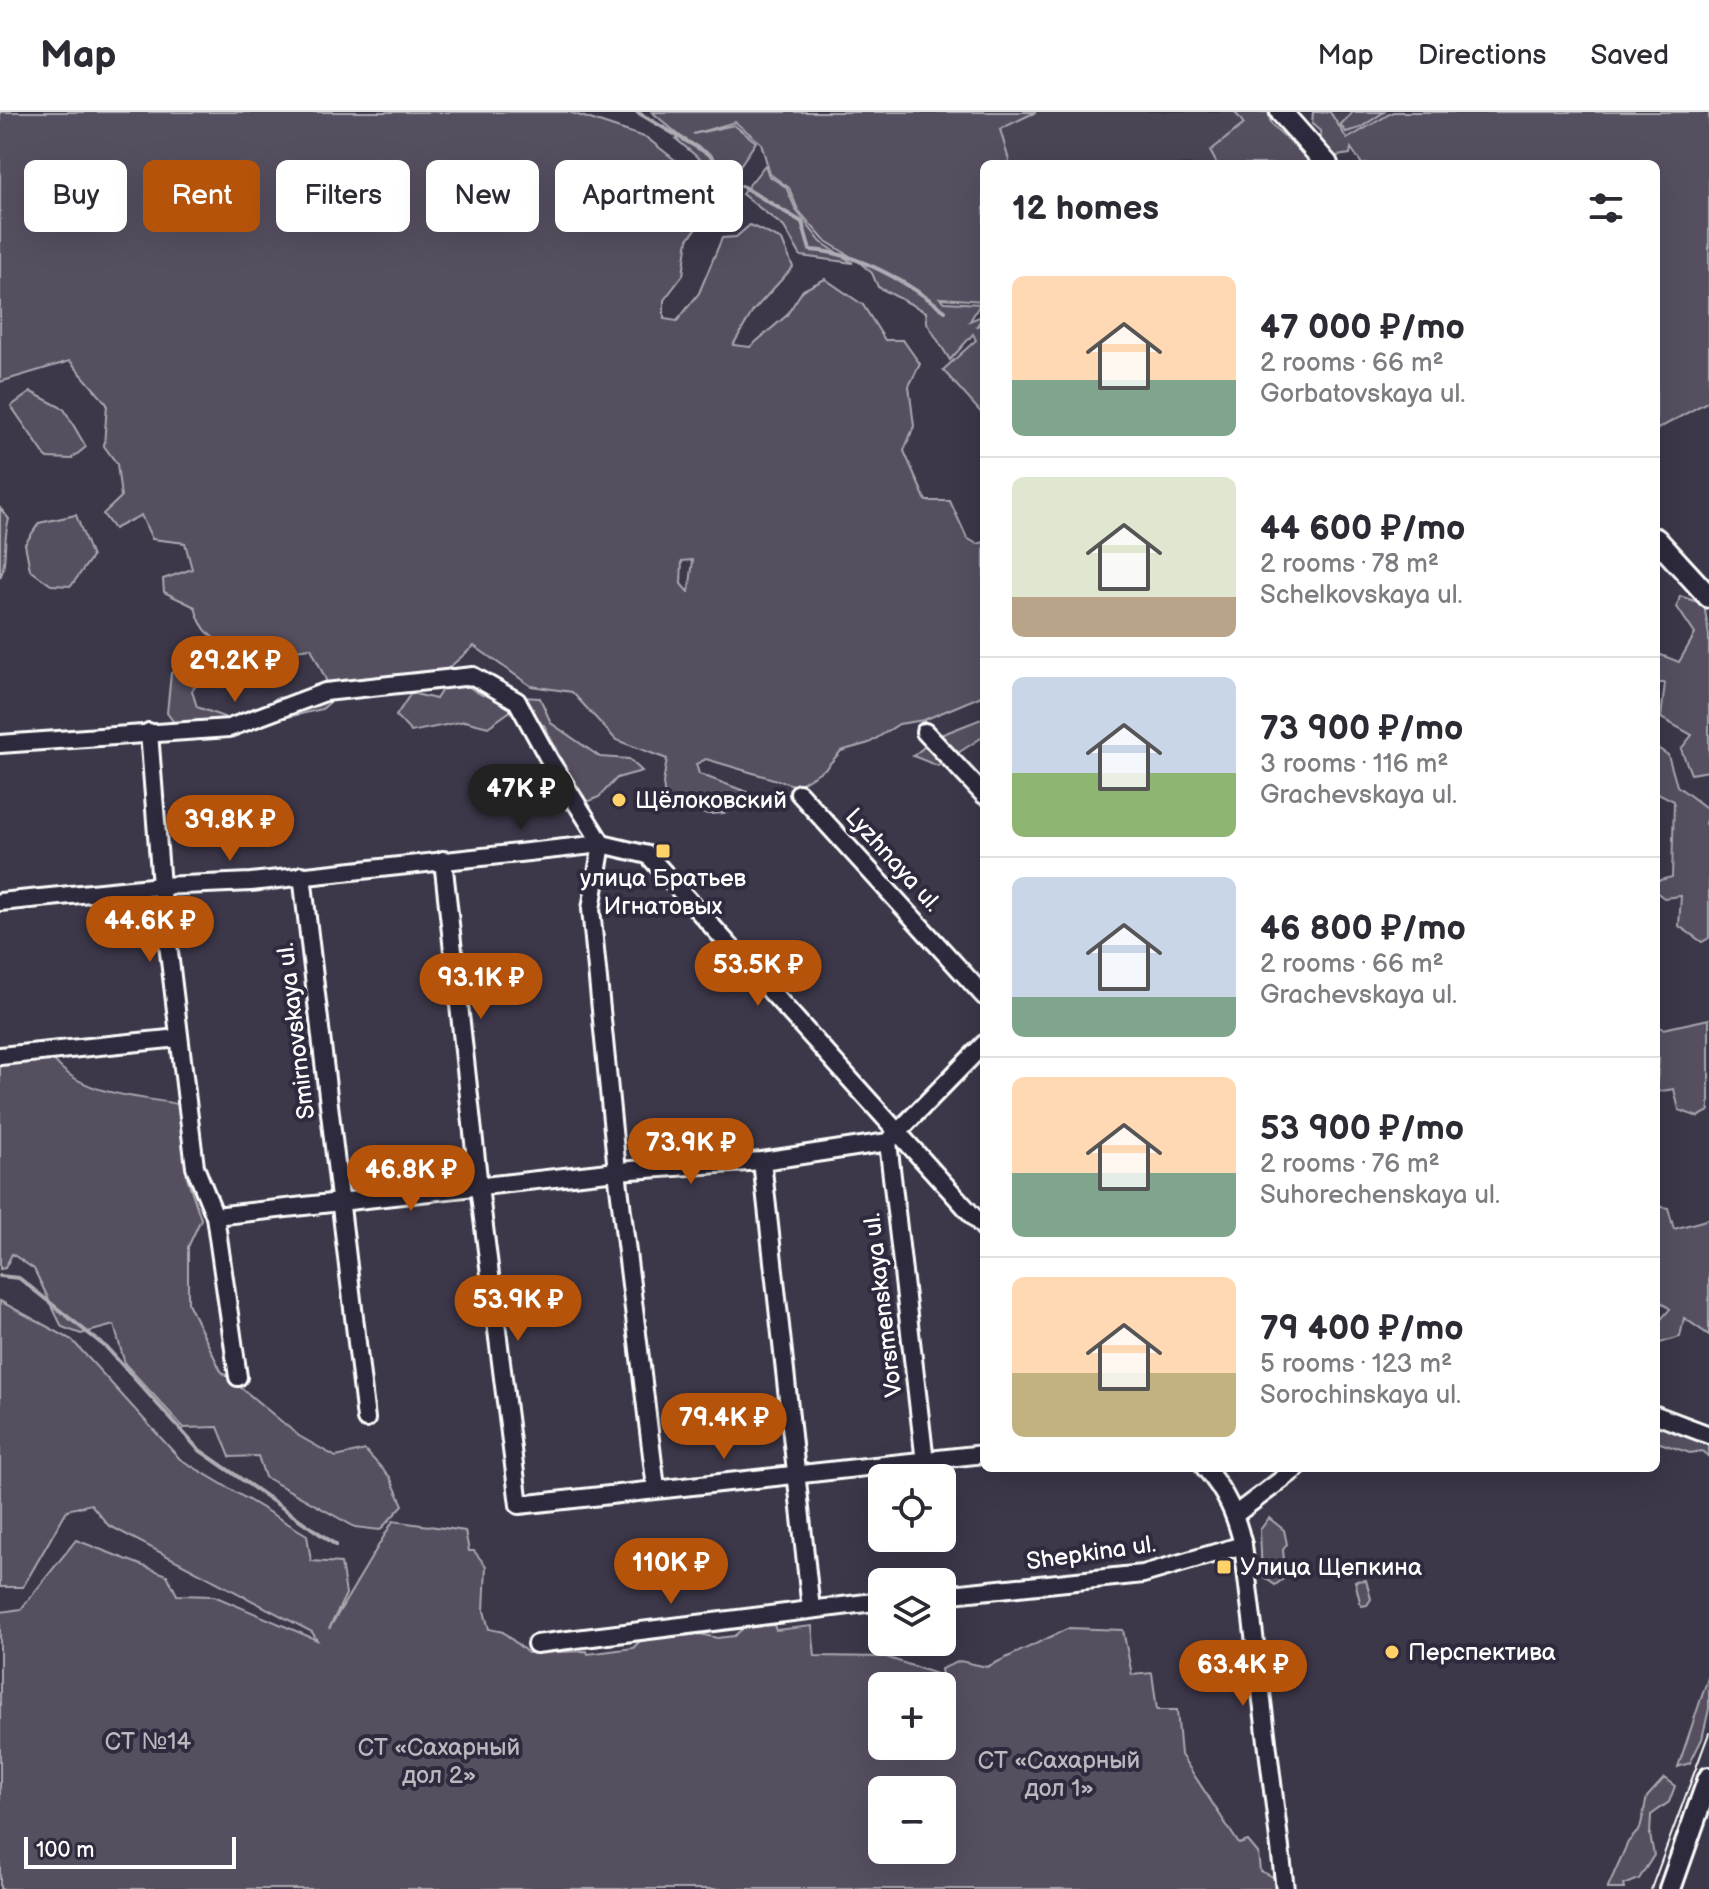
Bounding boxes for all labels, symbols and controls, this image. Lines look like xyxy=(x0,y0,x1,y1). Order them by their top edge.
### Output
text: Map xyxy=(40,33,116,78)
text: Map xyxy=(1317,39,1374,72)
text: Directions xyxy=(1418,39,1546,72)
text: Saved xyxy=(1590,39,1669,72)
chip: Buy xyxy=(24,160,127,232)
chip: Rent xyxy=(143,160,260,232)
chip: Filters xyxy=(276,160,410,232)
chip: New xyxy=(426,160,539,232)
chip: Apartment xyxy=(555,160,743,232)
icon: filters xyxy=(1584,186,1628,230)
text: 12 homes xyxy=(1012,188,1159,229)
text: 47 000 ₽/mo xyxy=(1260,307,1465,348)
icon: home xyxy=(1076,308,1172,404)
text: 2 rooms · 66 m² xyxy=(1260,348,1444,379)
text: Gorbatovskaya ul. xyxy=(1260,379,1465,410)
text: 44 600 ₽/mo xyxy=(1260,508,1465,549)
icon: home xyxy=(1076,509,1172,605)
text: 2 rooms · 78 m² xyxy=(1260,549,1439,580)
text: Schelkovskaya ul. xyxy=(1260,580,1463,611)
pin: 29.2K ₽ xyxy=(161,636,309,704)
text: 29.2K ₽ xyxy=(189,646,281,677)
text: 73 900 ₽/mo xyxy=(1260,708,1463,749)
icon: home xyxy=(1076,709,1172,805)
text: 3 rooms · 116 m² xyxy=(1260,749,1449,780)
pin: 47K ₽ xyxy=(465,764,577,832)
text: 47K ₽ xyxy=(486,774,556,805)
text: Grachevskaya ul. xyxy=(1260,780,1457,811)
place label: Щёлоковский xyxy=(635,786,787,815)
marker: Щёлоковский xyxy=(610,791,628,809)
pin: 39.8K ₽ xyxy=(156,795,304,863)
street label: Lyzhnaya ul. xyxy=(839,802,947,918)
text: 39.8K ₽ xyxy=(184,805,276,836)
marker: улица Братьев Игнатовых xyxy=(654,842,672,860)
place label: улица Братьев Игнатовых xyxy=(580,864,747,921)
pin: 44.6K ₽ xyxy=(76,896,224,964)
text: 44.6K ₽ xyxy=(104,906,196,937)
text: 46 800 ₽/mo xyxy=(1260,908,1466,949)
icon: home xyxy=(1076,909,1172,1005)
pin: 53.5K ₽ xyxy=(684,940,832,1008)
street label: Smirnovskaya ul. xyxy=(271,941,321,1121)
text: 2 rooms · 66 m² xyxy=(1260,949,1444,980)
text: 53.5K ₽ xyxy=(713,950,803,981)
pin: 93.1K ₽ xyxy=(407,953,555,1021)
text: 93.1K ₽ xyxy=(438,963,524,994)
text: Grachevskaya ul. xyxy=(1260,980,1457,1011)
text: 53 900 ₽/mo xyxy=(1260,1108,1464,1149)
icon: home xyxy=(1076,1109,1172,1205)
pin: 73.9K ₽ xyxy=(617,1118,765,1186)
text: 73.9K ₽ xyxy=(646,1128,736,1159)
pin: 46.8K ₽ xyxy=(337,1145,485,1213)
text: 2 rooms · 76 m² xyxy=(1260,1149,1440,1180)
text: 46.8K ₽ xyxy=(365,1155,457,1186)
text: Suhorechenskaya ul. xyxy=(1260,1180,1500,1211)
street label: Vorsmenskaya ul. xyxy=(857,1211,909,1399)
pin: 53.9K ₽ xyxy=(444,1275,592,1343)
text: 53.9K ₽ xyxy=(473,1285,563,1316)
text: 79 400 ₽/mo xyxy=(1260,1308,1464,1349)
icon: home xyxy=(1076,1309,1172,1405)
text: 5 rooms · 123 m² xyxy=(1260,1349,1452,1380)
text: Sorochinskaya ul. xyxy=(1260,1380,1461,1411)
pin: 79.4K ₽ xyxy=(650,1393,798,1461)
text: 79.4K ₽ xyxy=(679,1403,769,1434)
map controls xyxy=(868,1464,956,1864)
button: locate xyxy=(868,1464,956,1552)
street label: Shepkina ul. xyxy=(1024,1530,1158,1576)
pin: 110K ₽ xyxy=(606,1538,736,1606)
text: 110K ₽ xyxy=(632,1548,710,1579)
place label: Улица Щепкина xyxy=(1240,1553,1422,1582)
marker: Улица Щепкина xyxy=(1215,1558,1233,1576)
button: layers xyxy=(868,1568,956,1656)
place label: Перспектива xyxy=(1408,1638,1556,1667)
pin: 63.4K ₽ xyxy=(1169,1640,1317,1708)
marker: Перспектива xyxy=(1383,1643,1401,1661)
text: 63.4K ₽ xyxy=(1197,1650,1289,1681)
button: + xyxy=(868,1672,956,1760)
park label: СТ №14 xyxy=(105,1727,192,1756)
park label: СТ «Сахарный дол 2» xyxy=(358,1733,520,1790)
park label: СТ «Сахарный дол 1» xyxy=(978,1746,1140,1803)
button: − xyxy=(868,1776,956,1864)
scale bar xyxy=(24,1833,236,1869)
text: 100 m xyxy=(36,1837,95,1864)

